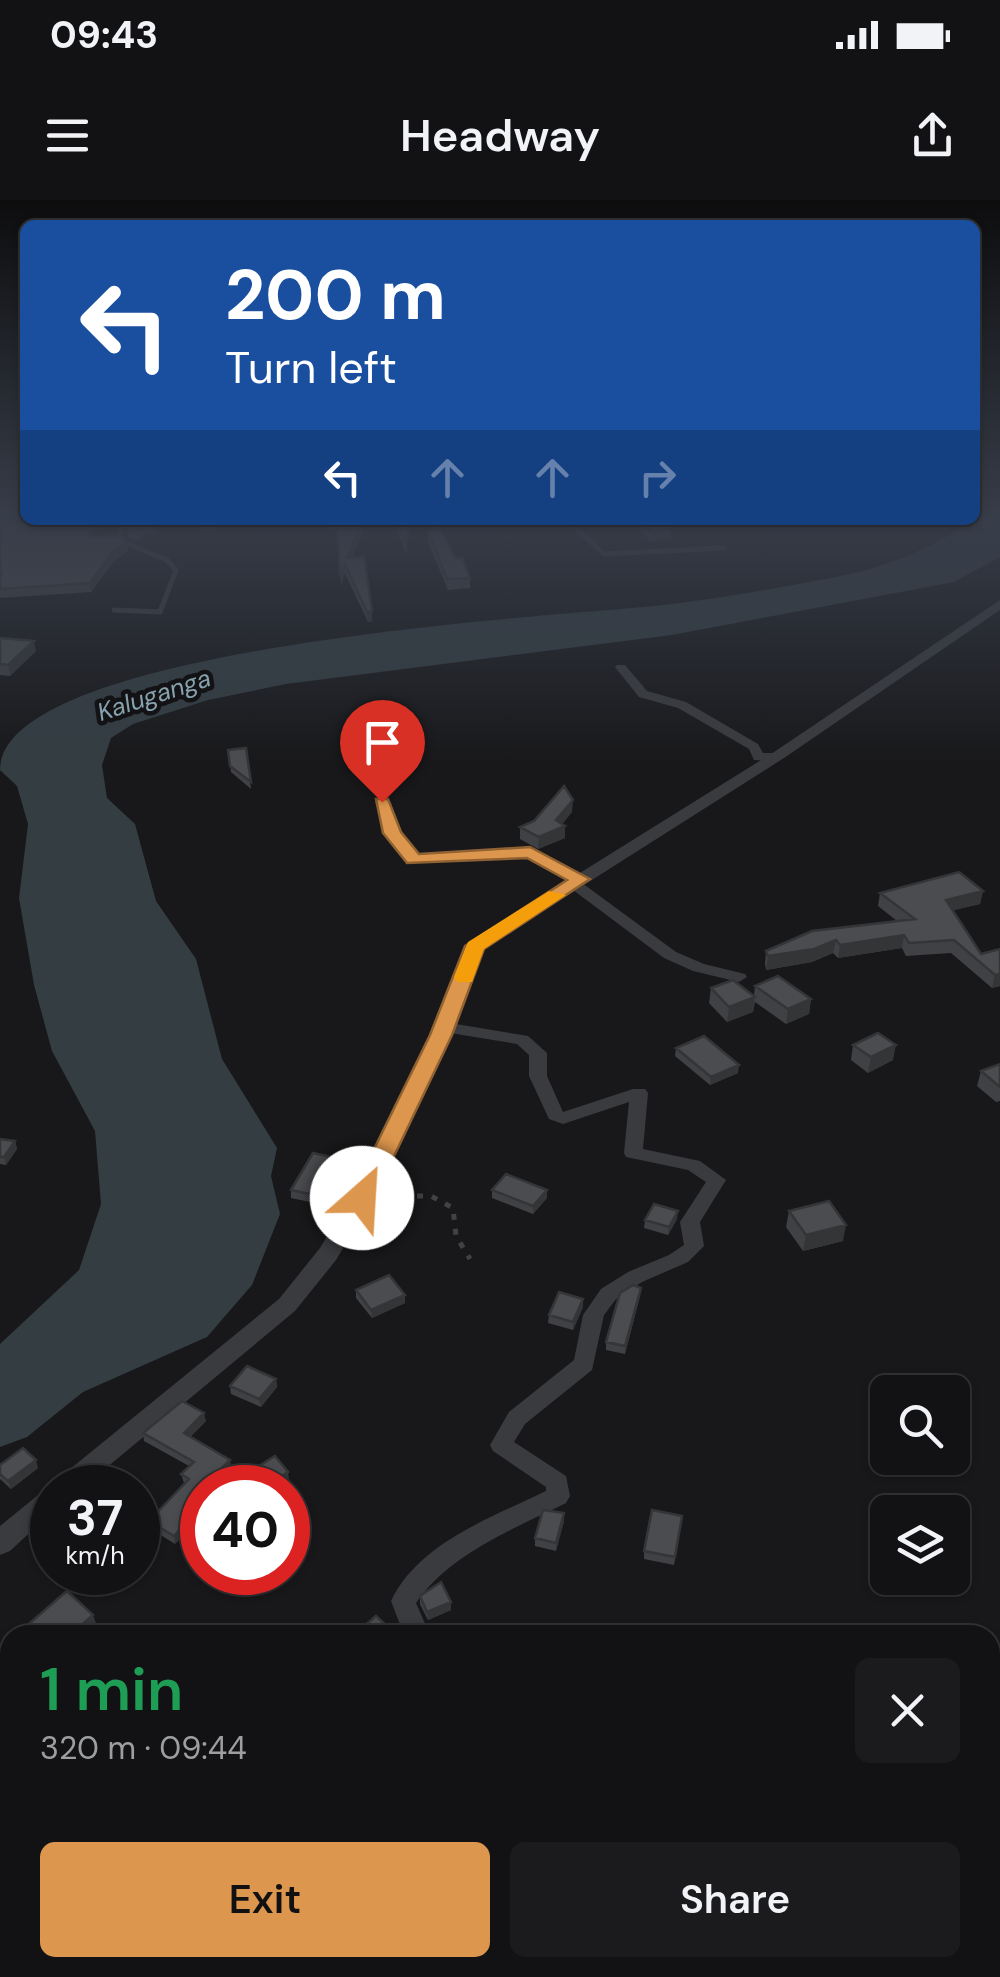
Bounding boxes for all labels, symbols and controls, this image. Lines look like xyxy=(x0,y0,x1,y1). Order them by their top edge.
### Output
text: 09:43 xyxy=(50,10,158,60)
text: Headway xyxy=(400,106,600,165)
icon: menu xyxy=(40,108,95,163)
icon: share xyxy=(905,108,960,163)
text: 200 m xyxy=(225,250,446,341)
icon: left xyxy=(60,260,190,390)
text: Turn left xyxy=(225,338,397,397)
icon: left xyxy=(315,450,370,505)
icon: ahead xyxy=(420,450,475,505)
icon: ahead xyxy=(525,450,580,505)
icon: right xyxy=(630,450,685,505)
water label: Kaluganga xyxy=(93,661,215,729)
pin xyxy=(340,700,425,803)
icon: arrive xyxy=(355,715,410,770)
position arrow xyxy=(310,1146,414,1250)
map controls xyxy=(870,1375,970,1595)
button: search xyxy=(870,1375,970,1475)
speed limit sign: 40 xyxy=(180,1465,310,1595)
text: 37 xyxy=(67,1485,123,1551)
button: layers xyxy=(870,1495,970,1595)
text: km/h xyxy=(65,1539,125,1572)
text: 1 min xyxy=(40,1650,183,1729)
button: close xyxy=(855,1658,960,1763)
text: 320 m · 09:44 xyxy=(40,1727,247,1769)
button: Exit xyxy=(40,1842,490,1957)
button: Share xyxy=(510,1842,960,1957)

